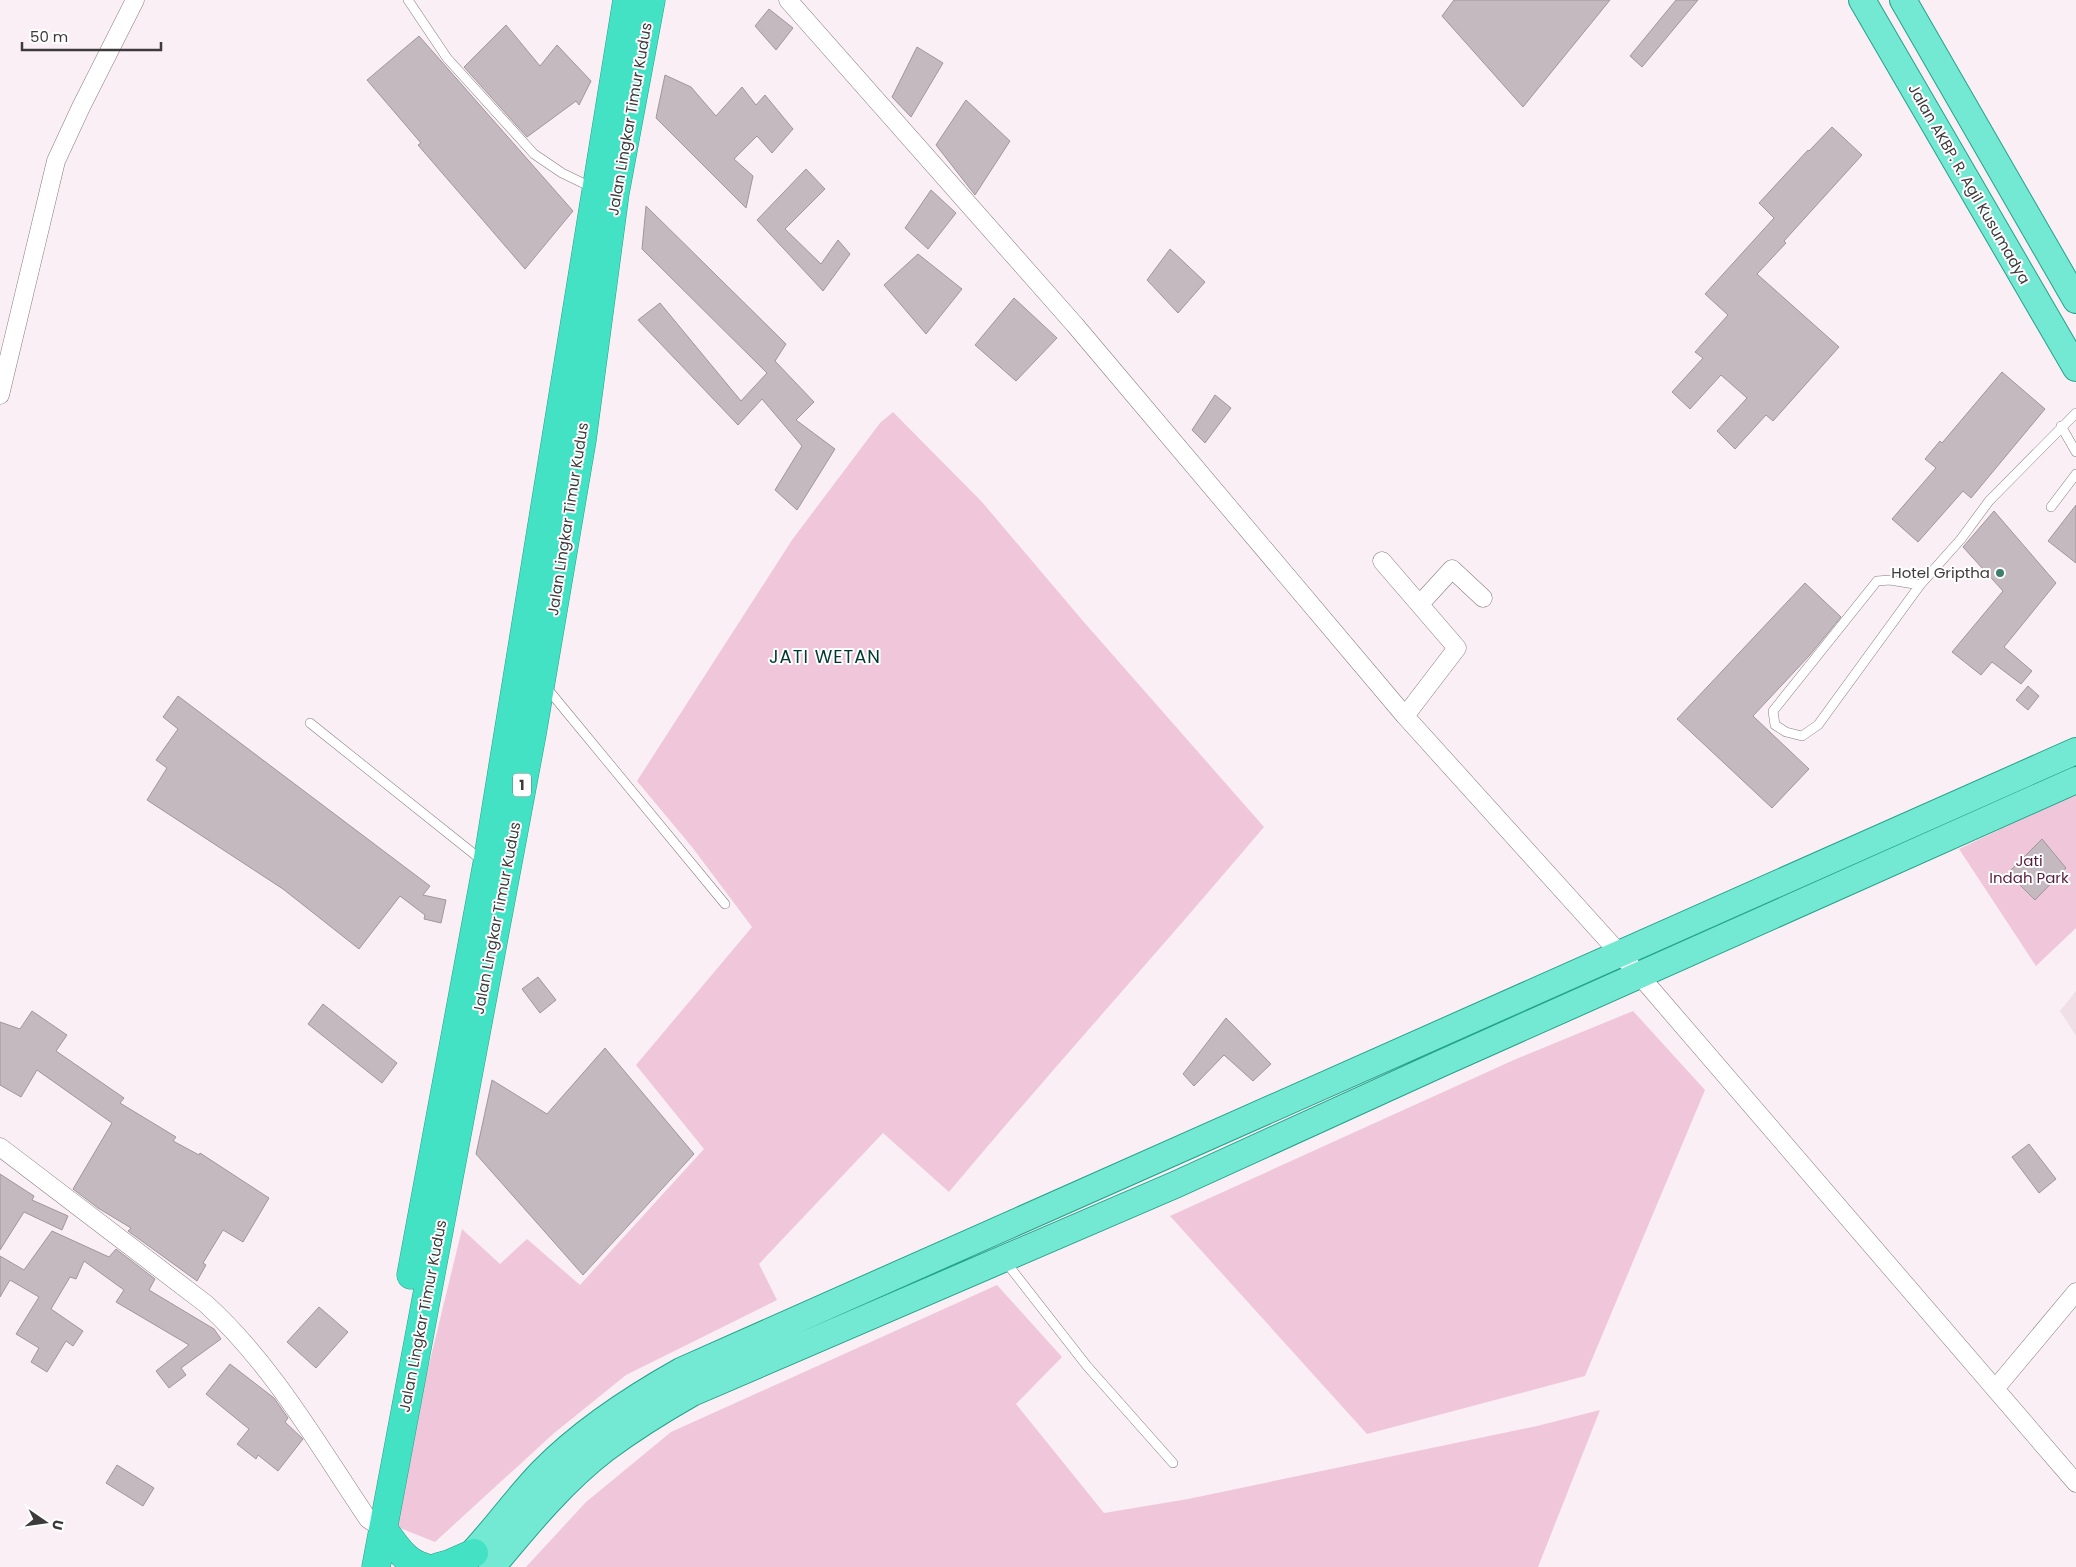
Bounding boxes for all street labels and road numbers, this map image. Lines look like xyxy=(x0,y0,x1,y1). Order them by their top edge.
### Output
street label: Jalan Lingkar Timur Kudus xyxy=(602,21,657,217)
street label: Jalan AKBP. R. Agil Kusumadya xyxy=(1903,80,2036,288)
street label: Jalan Lingkar Timur Kudus xyxy=(542,421,593,617)
road number: 1 xyxy=(513,774,531,796)
street label: Jalan Lingkar Timur Kudus xyxy=(468,820,526,1016)
street label: Jalan Lingkar Timur Kudus xyxy=(394,1218,452,1414)

